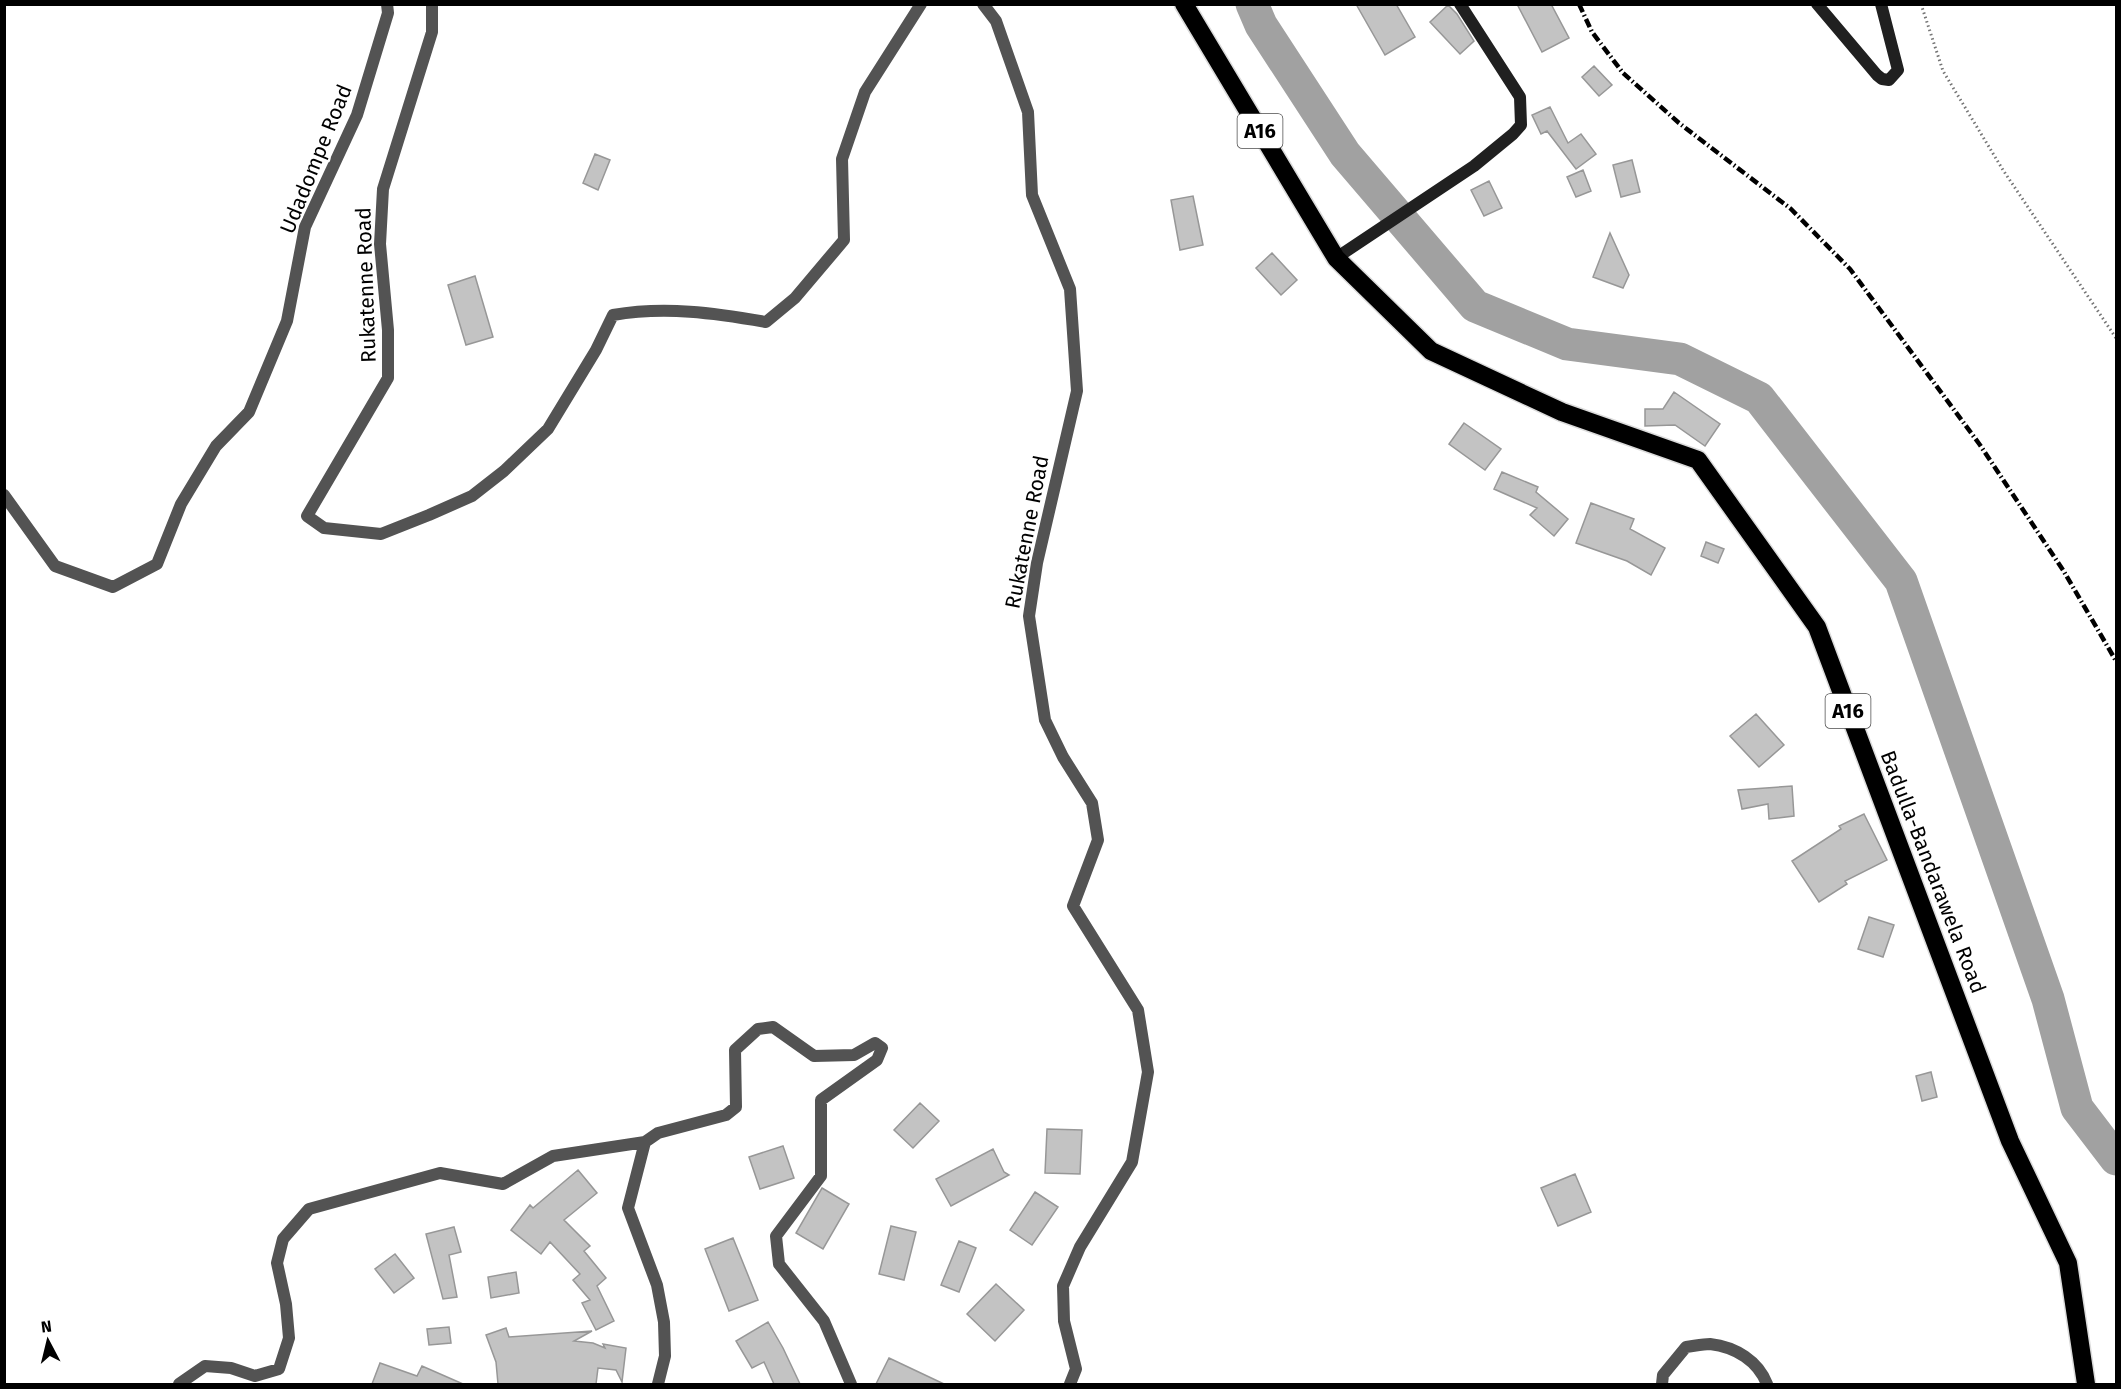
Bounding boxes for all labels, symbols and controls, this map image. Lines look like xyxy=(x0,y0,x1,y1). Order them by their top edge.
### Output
street label: Udadompe Road xyxy=(274,81,358,237)
road number: A16 xyxy=(1238,114,1282,148)
street label: Rukatenne Road xyxy=(350,207,382,363)
street label: Rukatenne Road xyxy=(999,453,1055,611)
road number: A16 xyxy=(1826,694,1870,728)
street label: Badulla-Bandarawela Road xyxy=(1875,747,1991,997)
north arrow xyxy=(18,1311,78,1371)
text: N xyxy=(40,1317,53,1337)

